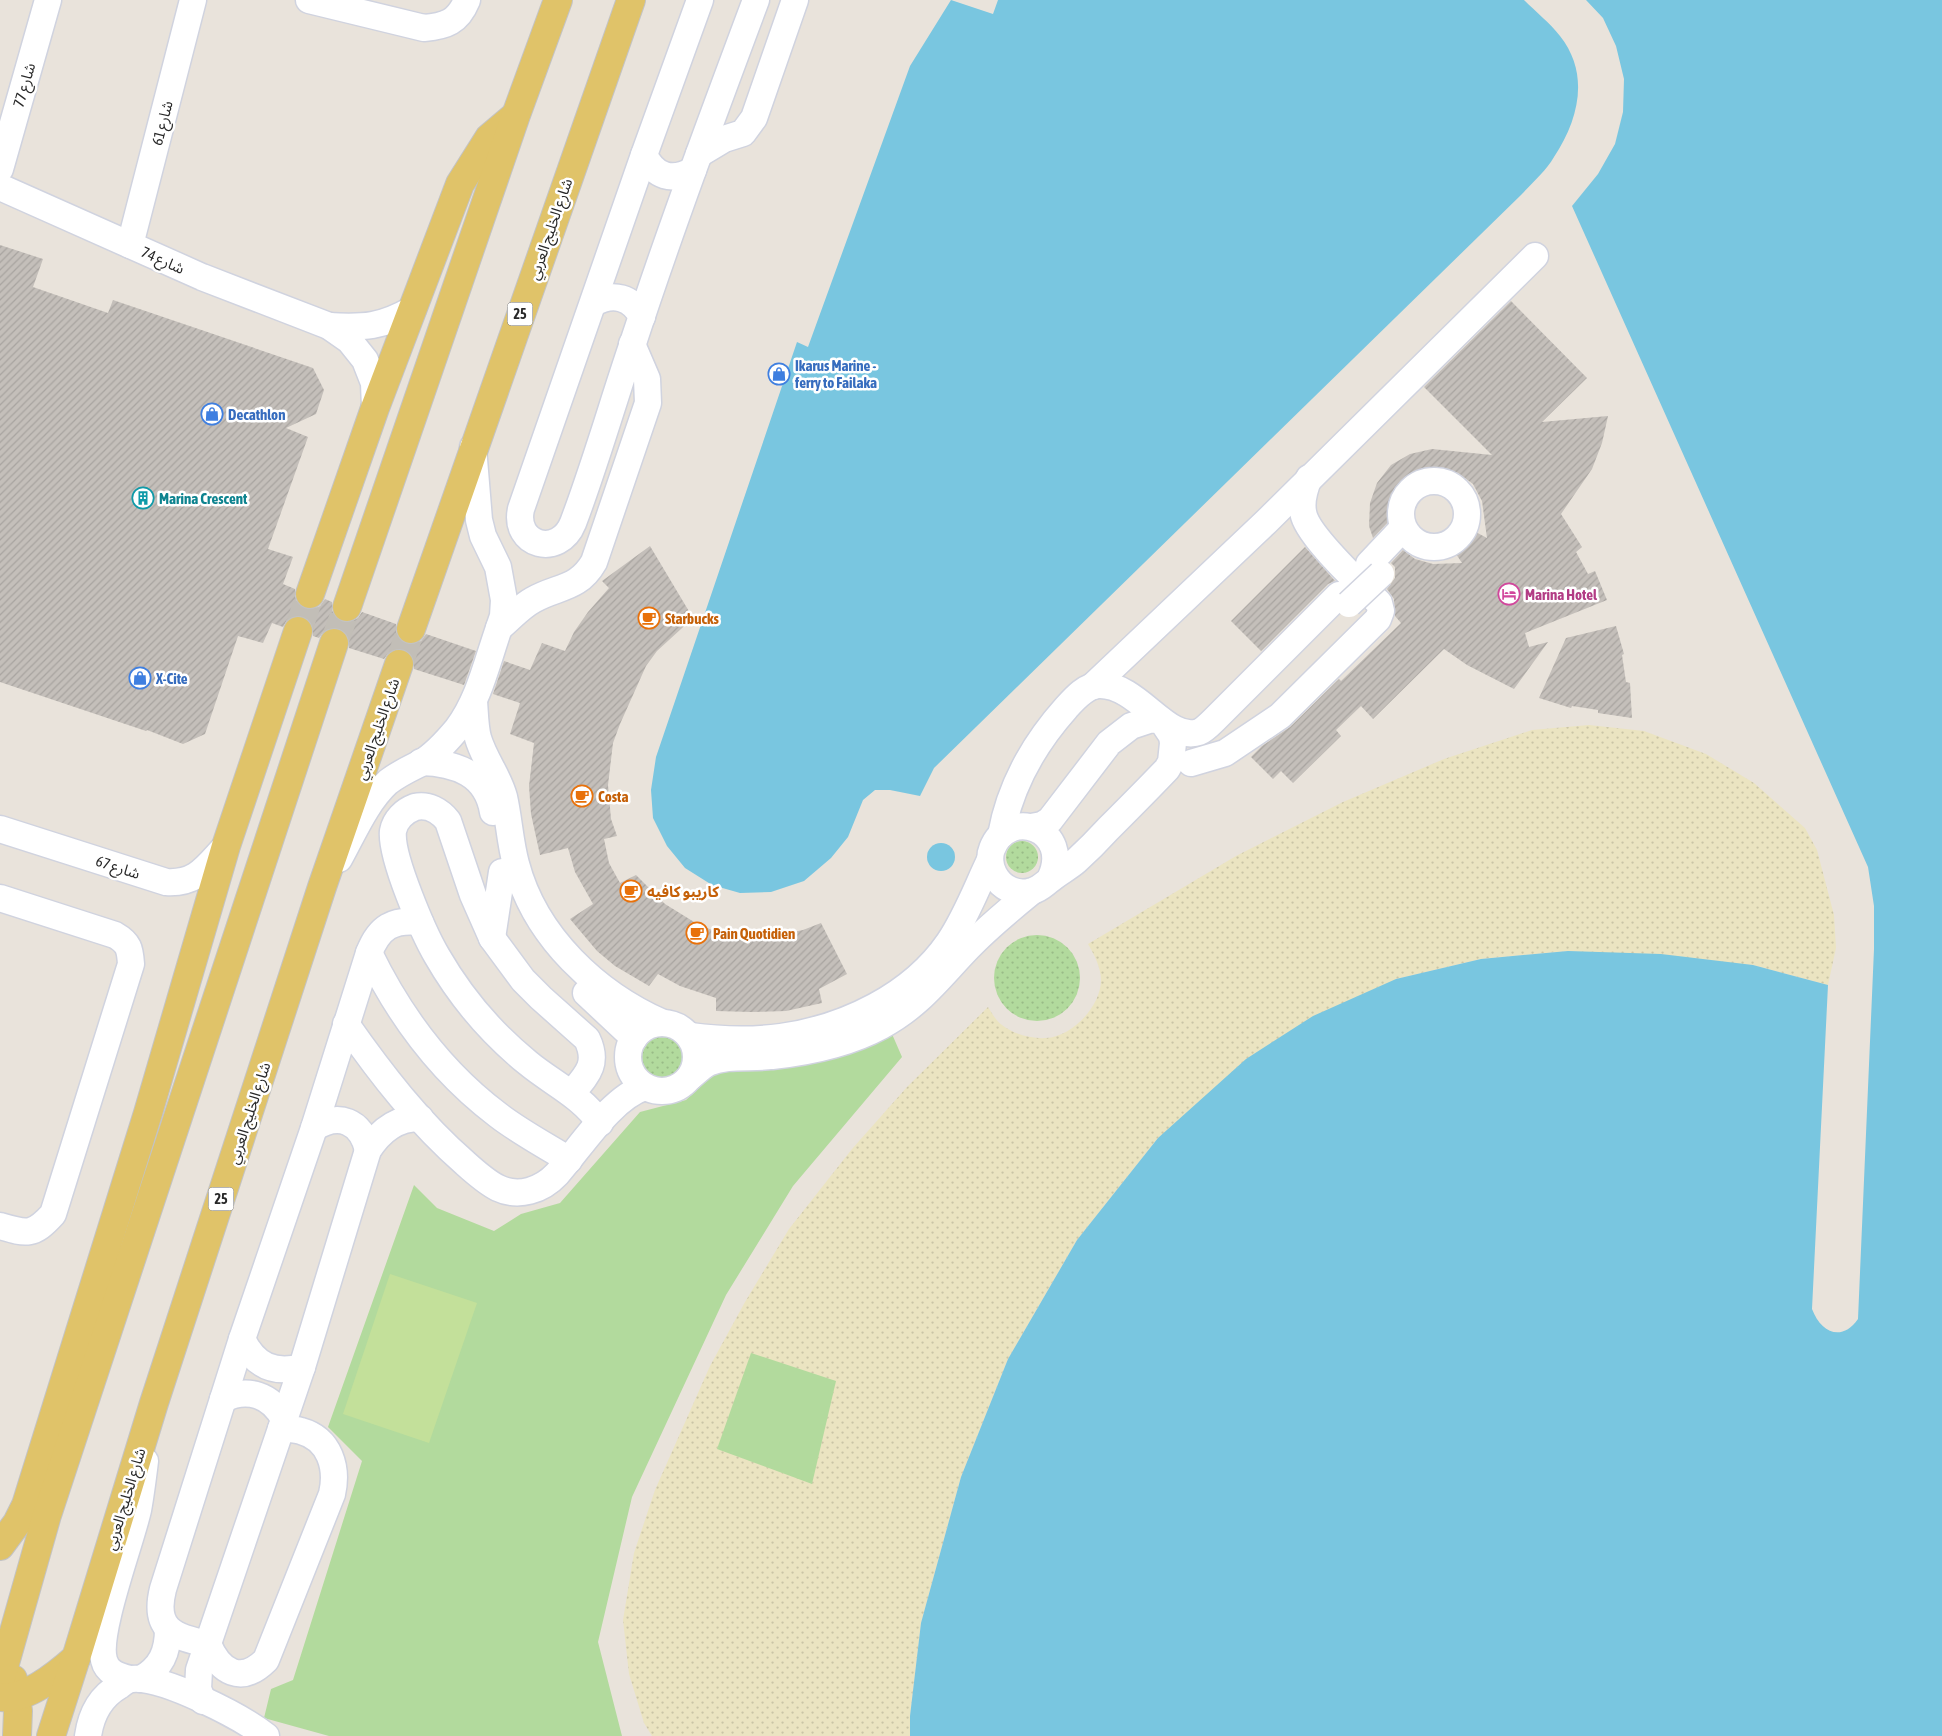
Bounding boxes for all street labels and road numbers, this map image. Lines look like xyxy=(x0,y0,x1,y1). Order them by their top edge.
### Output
street label: شارع 77 xyxy=(10,61,42,110)
street label: شارع 61 xyxy=(148,99,180,148)
street label: شارع الخليج العربي xyxy=(525,176,579,283)
street label: شارع 74 xyxy=(137,243,187,281)
road number: 25 xyxy=(508,302,532,326)
street label: شارع الخليج العربي xyxy=(352,676,406,783)
street label: شارع 67 xyxy=(93,852,142,886)
street label: شارع الخليج العربي xyxy=(225,1060,277,1167)
road number: 25 xyxy=(208,1188,234,1210)
street label: شارع الخليج العربي xyxy=(101,1446,153,1553)

